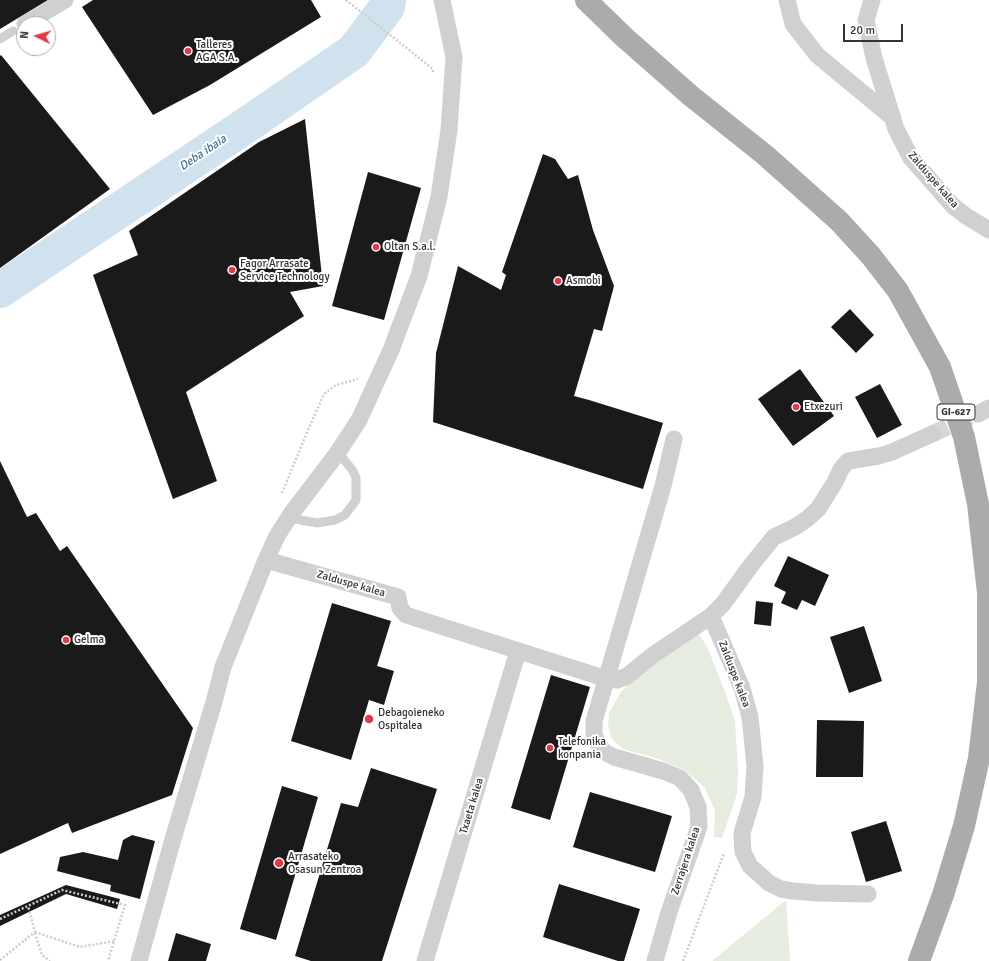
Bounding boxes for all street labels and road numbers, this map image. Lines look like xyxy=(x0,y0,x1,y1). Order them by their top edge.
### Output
street label: Zalduspe kalea xyxy=(905,149,961,211)
road number: GI-627 xyxy=(937,404,975,420)
street label: Zalduspe kalea xyxy=(315,568,387,600)
street label: Zalduspe kalea xyxy=(715,639,753,709)
street label: Txaeta kalea xyxy=(457,776,487,836)
street label: Zerrajera kalea xyxy=(669,825,703,897)

